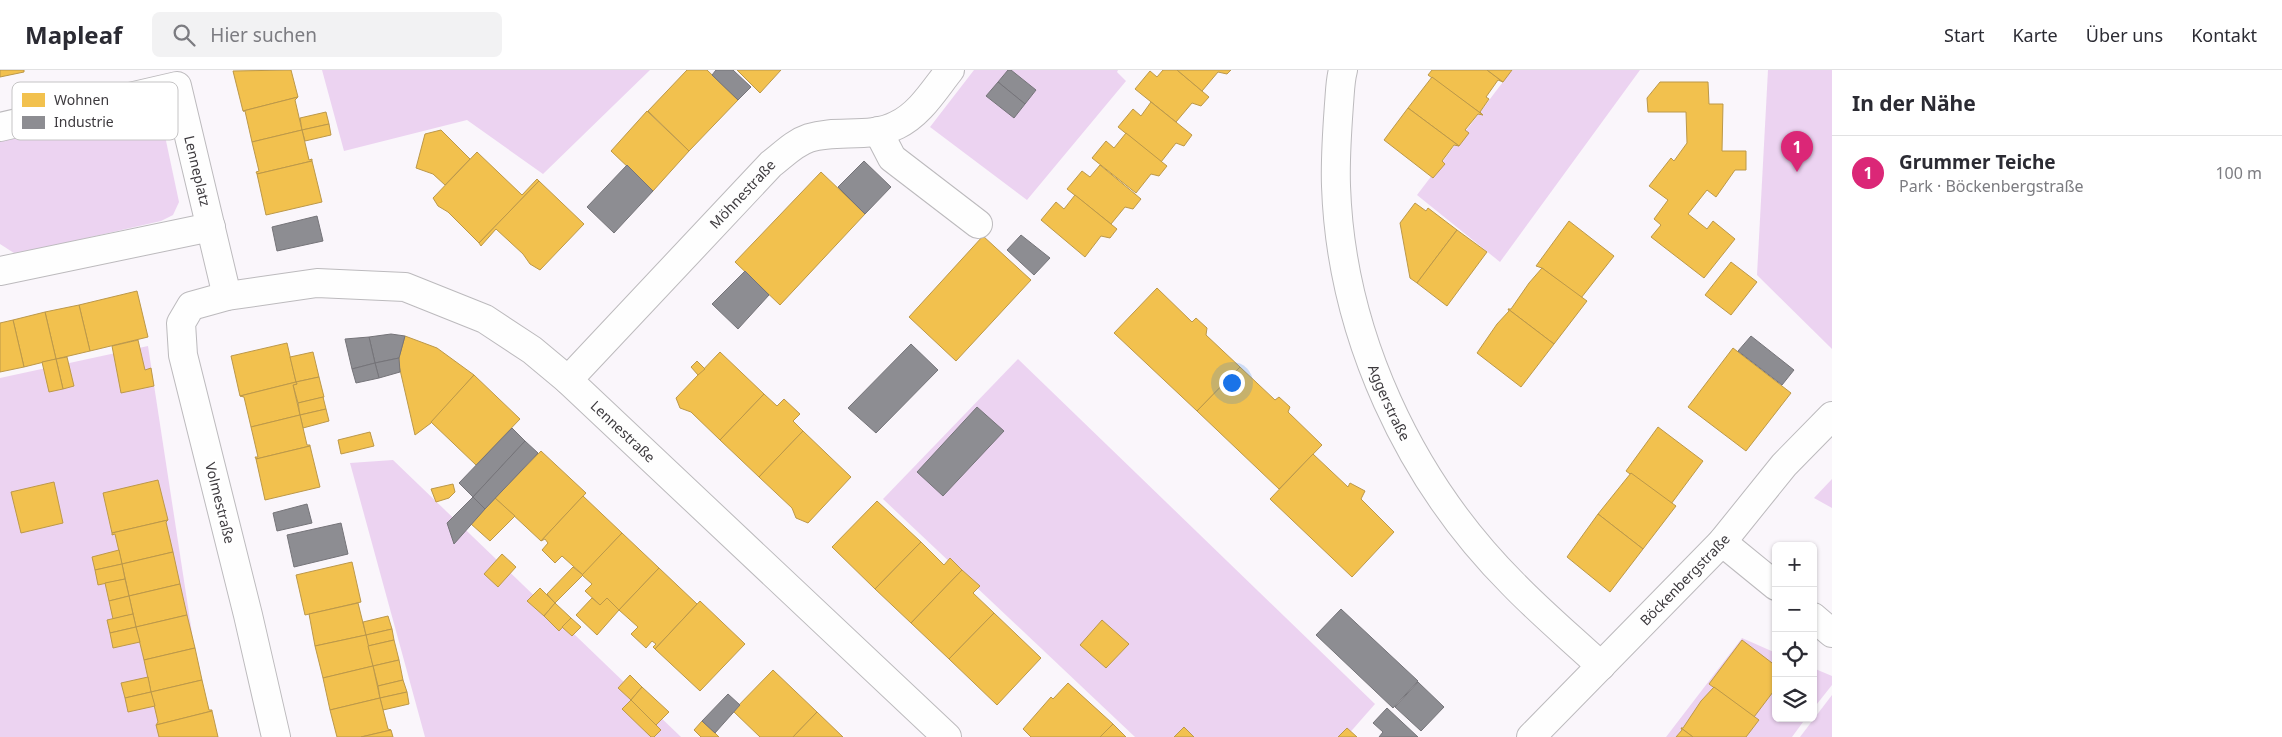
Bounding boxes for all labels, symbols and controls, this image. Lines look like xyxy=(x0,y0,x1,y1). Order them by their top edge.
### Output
search box xyxy=(152,12,502,57)
text: Mapleaf xyxy=(25,18,122,51)
icon: search xyxy=(170,21,198,49)
text: Hier suchen xyxy=(210,22,317,48)
text: Start xyxy=(1944,23,1984,47)
text: Karte xyxy=(2012,23,2058,47)
text: Über uns xyxy=(2086,23,2163,47)
text: Kontakt xyxy=(2191,23,2257,47)
legend xyxy=(12,82,178,140)
text: In der Nähe xyxy=(1852,89,1976,117)
text: Wohnen xyxy=(54,90,109,109)
text: Industrie xyxy=(54,112,114,131)
pin: 1 xyxy=(1781,131,1813,172)
street label: Lenneplatz xyxy=(180,133,215,209)
text: Grummer Teiche xyxy=(1899,149,2056,175)
street label: Möhnestraße xyxy=(705,155,779,233)
text: 1 xyxy=(1863,162,1873,184)
text: 100 m xyxy=(2215,162,2262,184)
text: Park · Böckenbergstraße xyxy=(1899,175,2084,197)
street label: Aggerstraße xyxy=(1364,362,1415,444)
your location xyxy=(1219,370,1245,396)
street label: Lennestraße xyxy=(587,396,660,467)
street label: Volmestraße xyxy=(201,460,240,546)
street label: Böckenbergstraße xyxy=(1635,530,1734,629)
map controls xyxy=(1772,542,1817,722)
button: + xyxy=(1772,542,1817,587)
button: − xyxy=(1772,587,1817,632)
button: locate xyxy=(1772,632,1817,677)
button: layers xyxy=(1772,677,1817,722)

